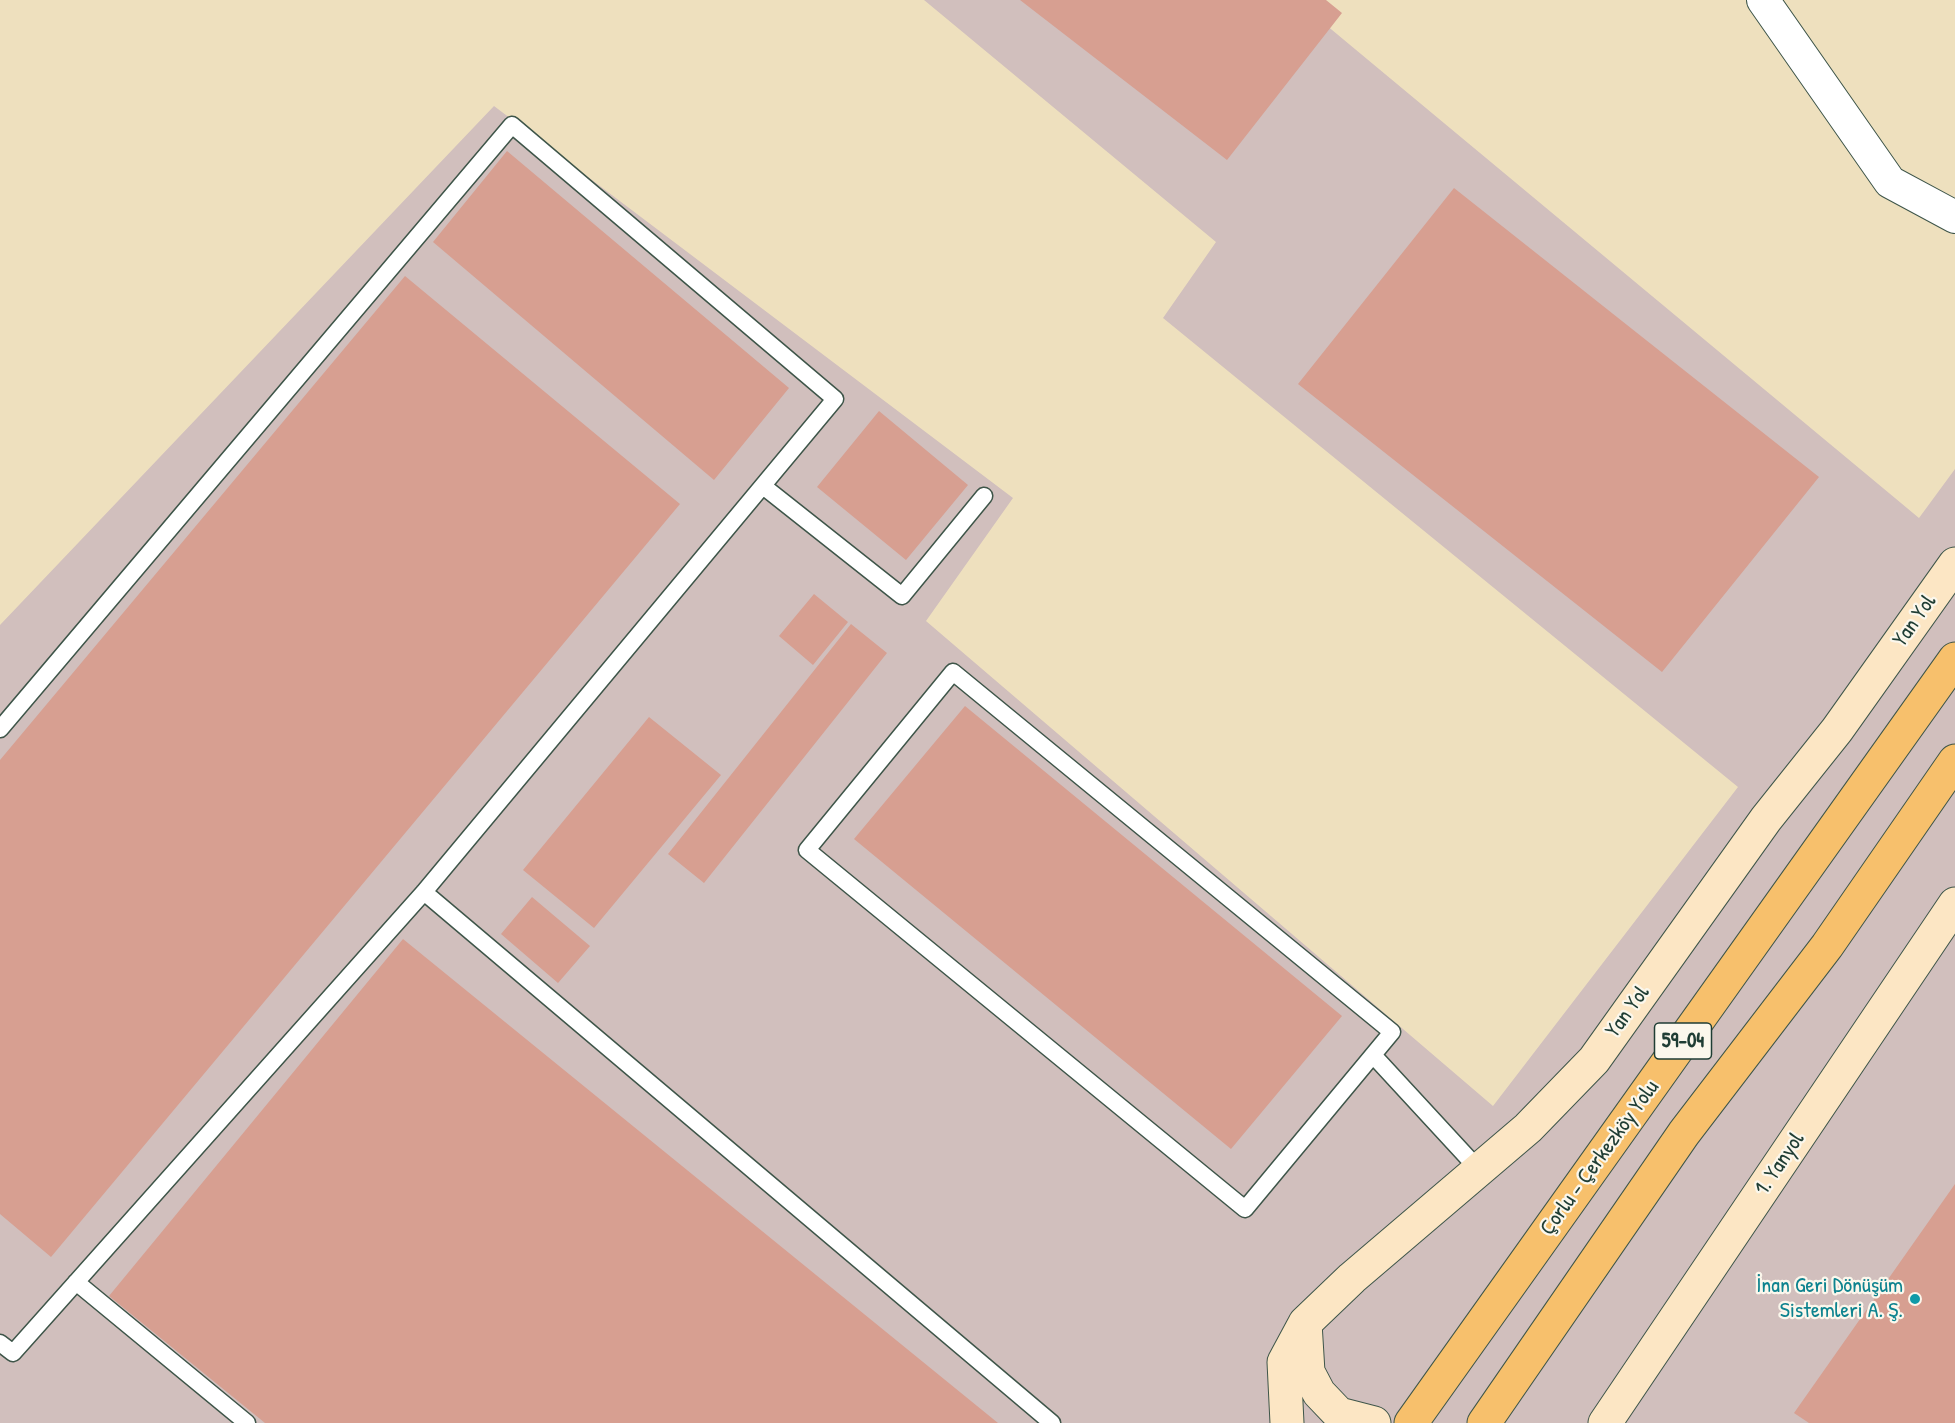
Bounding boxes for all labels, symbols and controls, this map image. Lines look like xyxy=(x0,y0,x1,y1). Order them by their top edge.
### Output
street label: Yan Yol xyxy=(1888,590,1942,652)
street label: Yan Yol xyxy=(1600,981,1656,1043)
road number: 59-04 xyxy=(1654,1023,1712,1059)
street label: Çorlu - Çerkezköy Yolu xyxy=(1535,1075,1665,1241)
street label: 1. Yanyol xyxy=(1749,1128,1811,1200)
place label: İnan Geri Dönüşüm Sistemleri A. Ş. xyxy=(1756,1273,1903,1324)
marker: İnan Geri Dönüşüm Sistemleri A. Ş. xyxy=(1908,1292,1922,1306)

